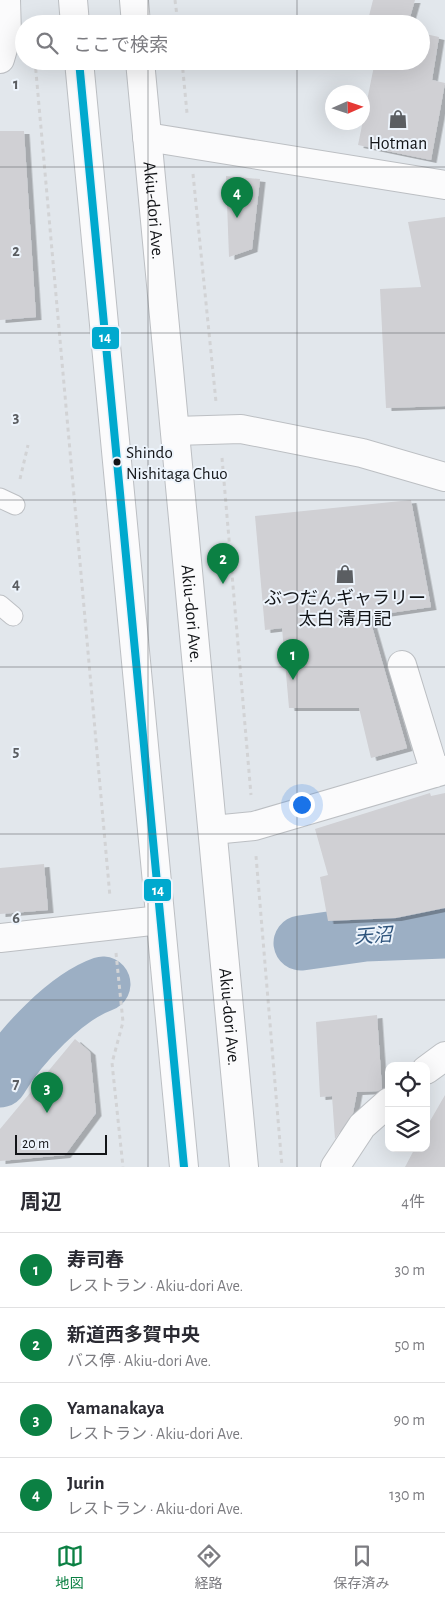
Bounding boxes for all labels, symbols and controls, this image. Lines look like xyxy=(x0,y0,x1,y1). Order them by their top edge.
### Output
search box xyxy=(15,15,430,70)
icon: search xyxy=(33,29,61,57)
text: ここで検索 xyxy=(73,36,168,55)
text: 1 xyxy=(13,76,19,92)
north arrow xyxy=(325,85,370,130)
shop icon: Hotman xyxy=(387,108,409,130)
place label: Hotman xyxy=(369,135,427,153)
street label: Akiu-dori Ave. xyxy=(139,161,167,260)
pin: 4 xyxy=(221,177,253,218)
text: 2 xyxy=(12,243,20,259)
line badge: 14 xyxy=(91,326,120,350)
text: 14 xyxy=(99,331,111,345)
text: 3 xyxy=(13,409,20,425)
place label: Shindo Nishitaga Chuo xyxy=(126,444,228,482)
marker: Shindo Nishitaga Chuo xyxy=(112,457,122,467)
pin: 2 xyxy=(207,543,239,584)
shop icon: ぶつだんギャラリー 太白 清月記 xyxy=(334,563,356,585)
street label: Akiu-dori Ave. xyxy=(177,564,205,663)
text: 4 xyxy=(12,576,20,592)
place label: ぶつだんギャラリー 太白 清月記 xyxy=(264,588,426,629)
pin: 1 xyxy=(277,639,309,680)
text: 5 xyxy=(13,743,20,759)
your location xyxy=(289,792,315,818)
line badge: 14 xyxy=(143,878,172,902)
text: 14 xyxy=(152,884,164,898)
text: 6 xyxy=(12,910,20,926)
water label: 天沼 xyxy=(353,924,396,947)
street label: Akiu-dori Ave. xyxy=(215,967,242,1067)
map controls xyxy=(385,1062,430,1152)
button: locate xyxy=(385,1062,430,1107)
pin: 3 xyxy=(31,1072,63,1113)
text: 7 xyxy=(13,1076,20,1092)
button: layers xyxy=(385,1107,430,1152)
scale bar xyxy=(15,1132,108,1155)
text: 20 m xyxy=(22,1137,49,1151)
text: 周辺 xyxy=(20,1192,62,1213)
text: 4件 xyxy=(401,1194,425,1210)
text: 寿司春 xyxy=(67,1251,124,1270)
text: 1 xyxy=(33,1262,39,1278)
text: 30 m xyxy=(395,1262,425,1278)
text: レストラン · Akiu-dori Ave. xyxy=(67,1278,243,1294)
text: 新道西多賀中央 xyxy=(67,1326,200,1345)
text: 2 xyxy=(32,1337,40,1353)
text: 50 m xyxy=(394,1337,425,1353)
text: バス停 · Akiu-dori Ave. xyxy=(67,1353,211,1369)
text: Yamanakaya xyxy=(67,1399,164,1418)
text: 3 xyxy=(33,1412,39,1428)
text: 90 m xyxy=(394,1412,425,1428)
text: レストラン · Akiu-dori Ave. xyxy=(67,1426,243,1442)
text: Jurin xyxy=(67,1474,105,1493)
text: 4 xyxy=(32,1487,40,1503)
text: 130 m xyxy=(389,1487,425,1503)
text: レストラン · Akiu-dori Ave. xyxy=(67,1501,243,1517)
tab: 地図 xyxy=(56,1542,84,1593)
tab: 経路 xyxy=(195,1542,223,1593)
tab: 保存済み xyxy=(334,1542,390,1593)

